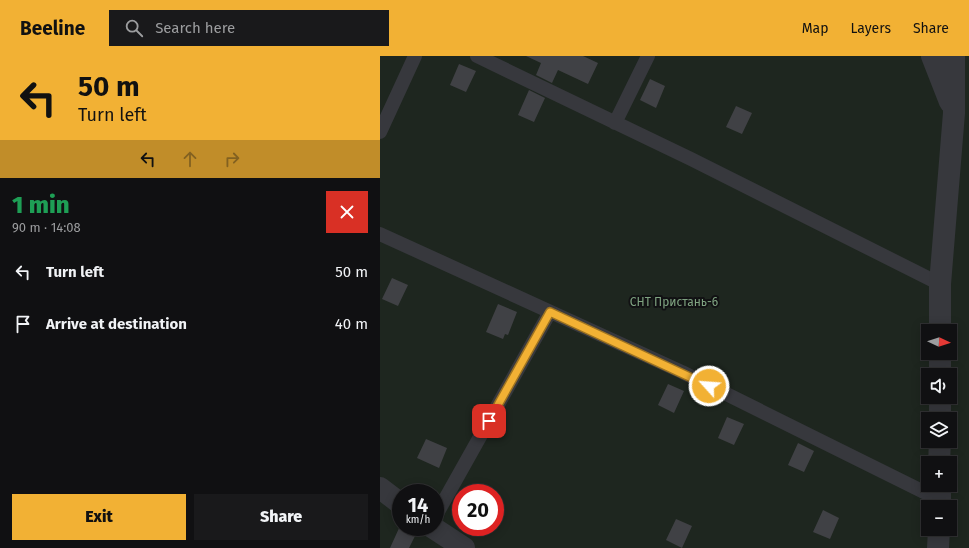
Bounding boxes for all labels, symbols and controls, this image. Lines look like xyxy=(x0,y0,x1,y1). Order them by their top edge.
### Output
search box xyxy=(109,10,389,46)
text: Beeline xyxy=(20,17,85,40)
icon: search xyxy=(123,17,145,39)
text: Search here xyxy=(155,19,235,37)
text: Map xyxy=(802,20,828,37)
text: Layers xyxy=(850,20,891,37)
text: Share xyxy=(913,20,949,37)
text: 50 m xyxy=(78,70,140,103)
icon: left xyxy=(12,72,64,124)
text: Turn left xyxy=(78,104,147,126)
icon: left xyxy=(137,148,159,170)
icon: ahead xyxy=(179,148,201,170)
icon: right xyxy=(221,148,243,170)
text: 1 min xyxy=(12,191,70,219)
button: close xyxy=(326,191,368,233)
text: 90 m · 14:08 xyxy=(12,220,81,235)
icon: left xyxy=(12,261,34,283)
text: Turn left xyxy=(46,263,104,281)
text: 50 m xyxy=(335,263,368,281)
park label: СНТ Пристань-6 xyxy=(630,295,718,309)
icon: arrive xyxy=(12,313,34,335)
text: Arrive at destination xyxy=(46,315,187,333)
text: 40 m xyxy=(335,315,368,333)
north arrow xyxy=(921,324,957,360)
map controls xyxy=(921,324,957,536)
position arrow xyxy=(688,365,730,407)
button: sound xyxy=(921,368,957,404)
pin xyxy=(472,404,506,438)
icon: arrive xyxy=(478,410,500,432)
button: layers xyxy=(921,412,957,448)
button: + xyxy=(921,456,957,492)
speed limit sign: 20 xyxy=(452,484,504,536)
text: 14 xyxy=(408,493,428,517)
button: Exit xyxy=(12,494,186,540)
button: Share xyxy=(194,494,368,540)
button: − xyxy=(921,500,957,536)
text: km/h xyxy=(406,514,430,526)

